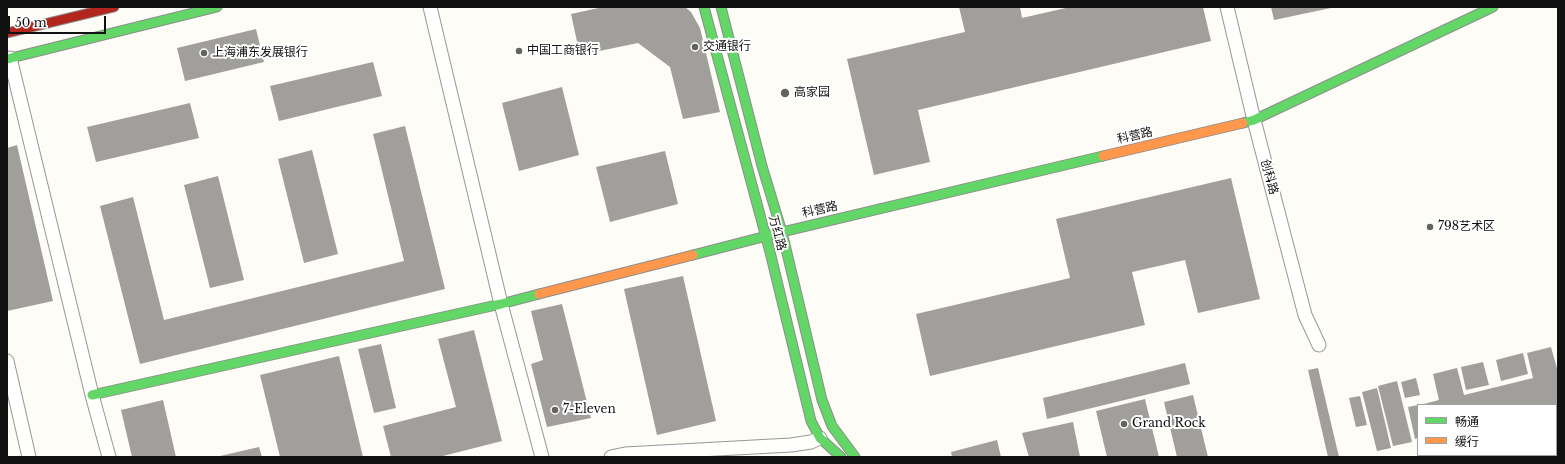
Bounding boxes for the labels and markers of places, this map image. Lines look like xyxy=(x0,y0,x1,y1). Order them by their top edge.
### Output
place label: 交通银行 xyxy=(703,40,751,54)
marker: 交通银行 xyxy=(690,42,700,52)
place label: 中国工商银行 xyxy=(527,44,599,58)
place label: 上海浦东发展银行 xyxy=(212,46,308,60)
marker: 中国工商银行 xyxy=(514,46,524,56)
marker: 上海浦东发展银行 xyxy=(199,48,209,58)
place label: 高家园 xyxy=(794,86,830,100)
marker: 高家园 xyxy=(779,87,791,99)
place label: 798艺术区 xyxy=(1438,220,1495,234)
marker: 798艺术区 xyxy=(1425,222,1435,232)
place label: 7-Eleven xyxy=(563,403,616,417)
marker: 7-Eleven xyxy=(550,405,560,415)
place label: Grand Rock xyxy=(1132,417,1206,431)
marker: Grand Rock xyxy=(1119,419,1129,429)

